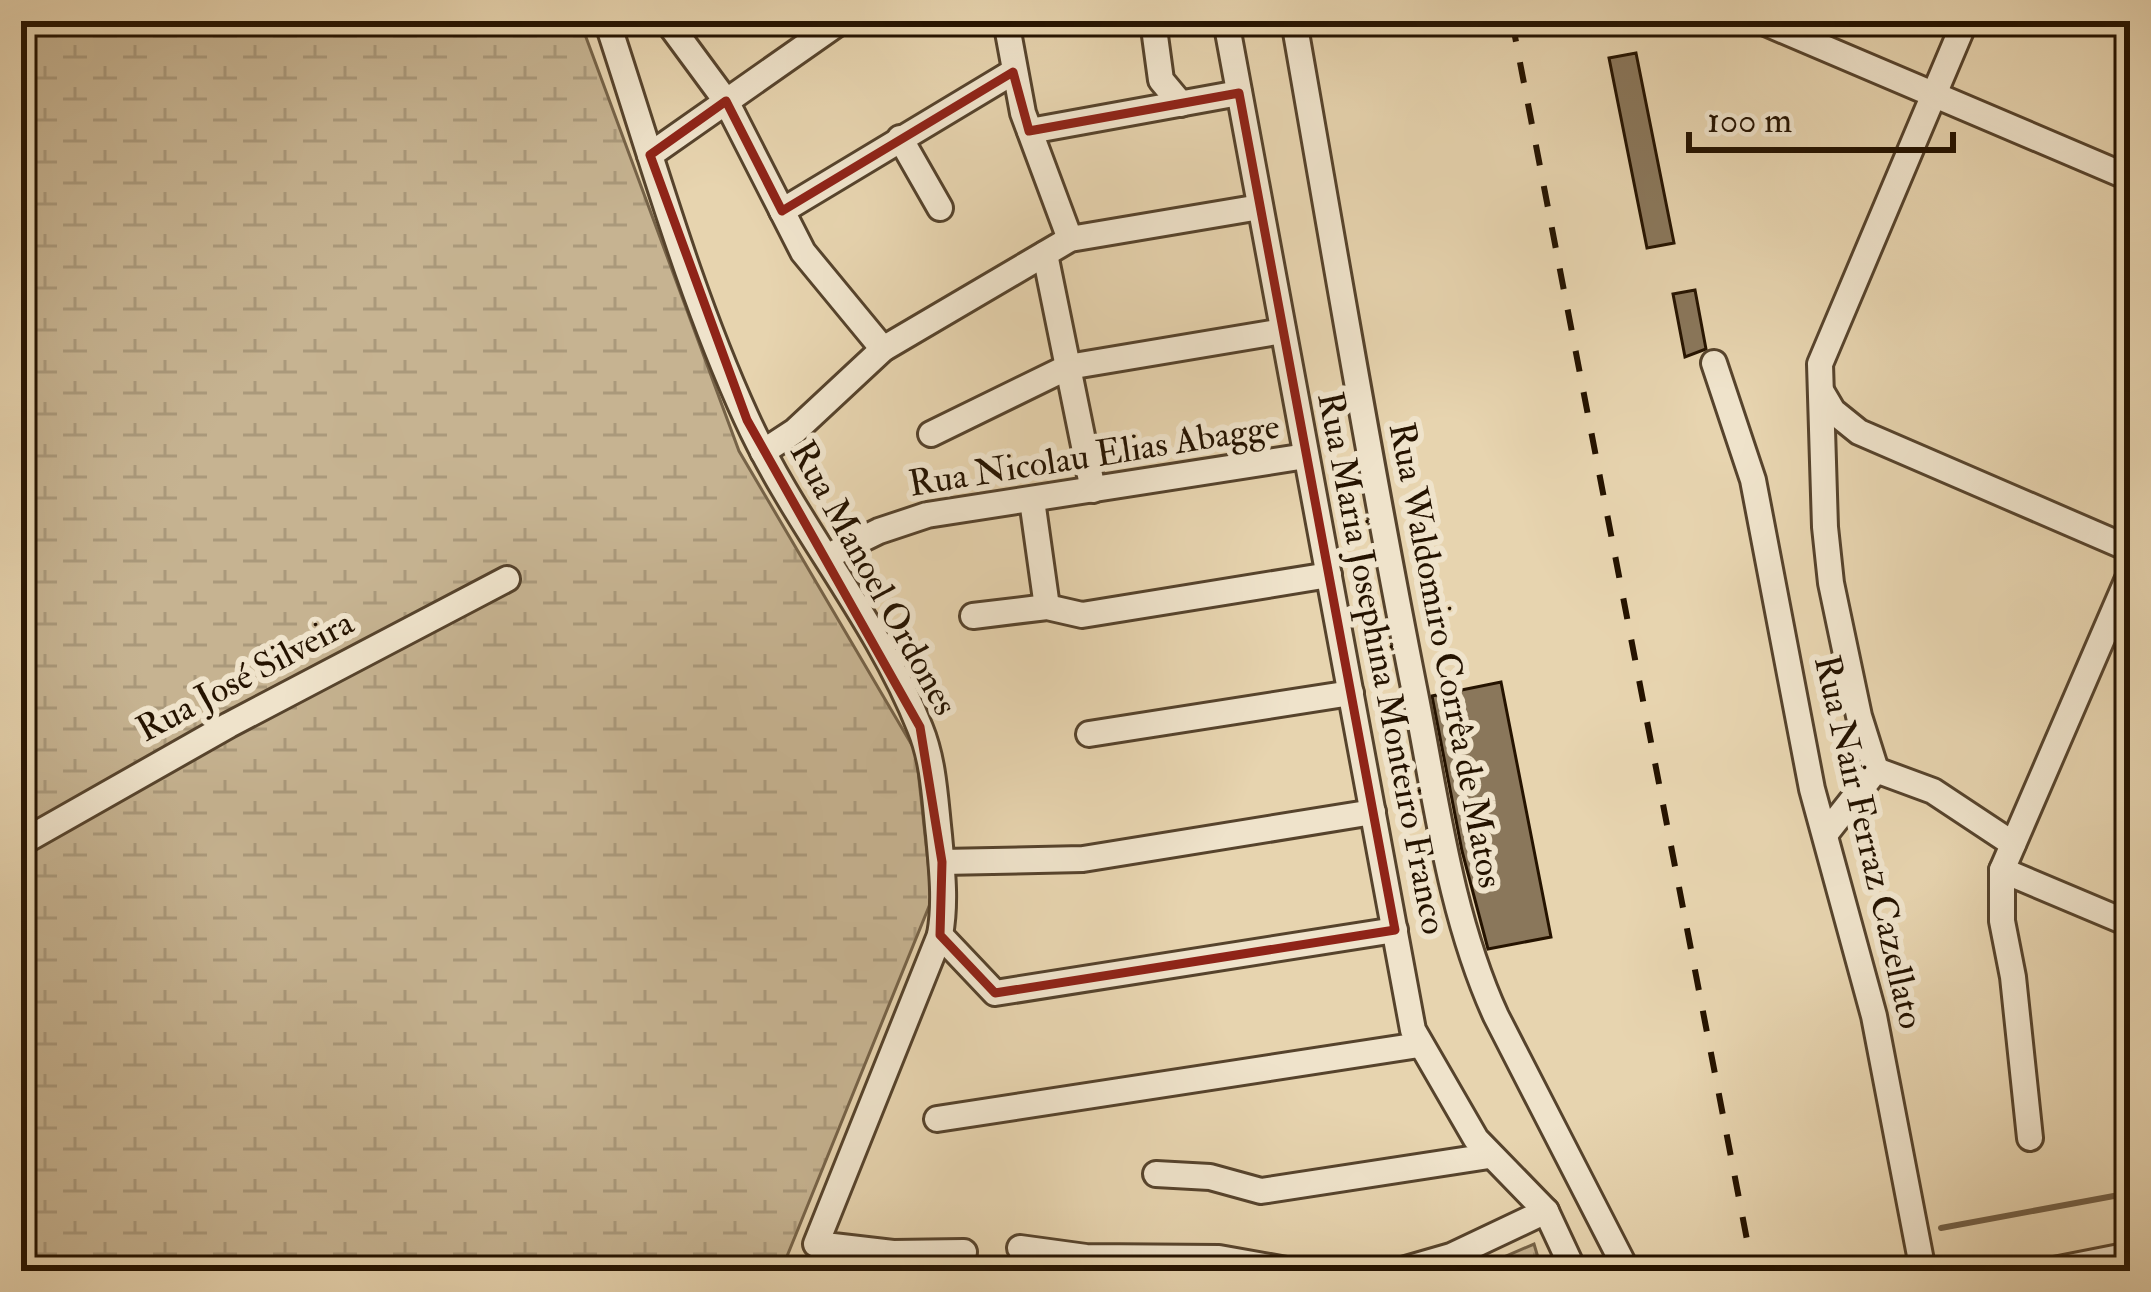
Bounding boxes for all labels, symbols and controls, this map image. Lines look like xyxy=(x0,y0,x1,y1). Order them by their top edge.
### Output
scale bar xyxy=(1689,78,1953,152)
text: 100 m xyxy=(1707,98,1792,143)
street label: Rua Maria Josephina Monteiro Franco xyxy=(1307,388,1457,938)
street label: Rua Nicolau Elias Abagge xyxy=(905,403,1283,507)
street label: Rua Waldomiro Corrêa de Matos xyxy=(1379,418,1513,892)
street label: Rua Manoel Ordones xyxy=(780,433,968,723)
street label: Rua José Silveira xyxy=(129,599,362,752)
street label: Rua Nair Ferraz Cazellato xyxy=(1804,651,1934,1033)

